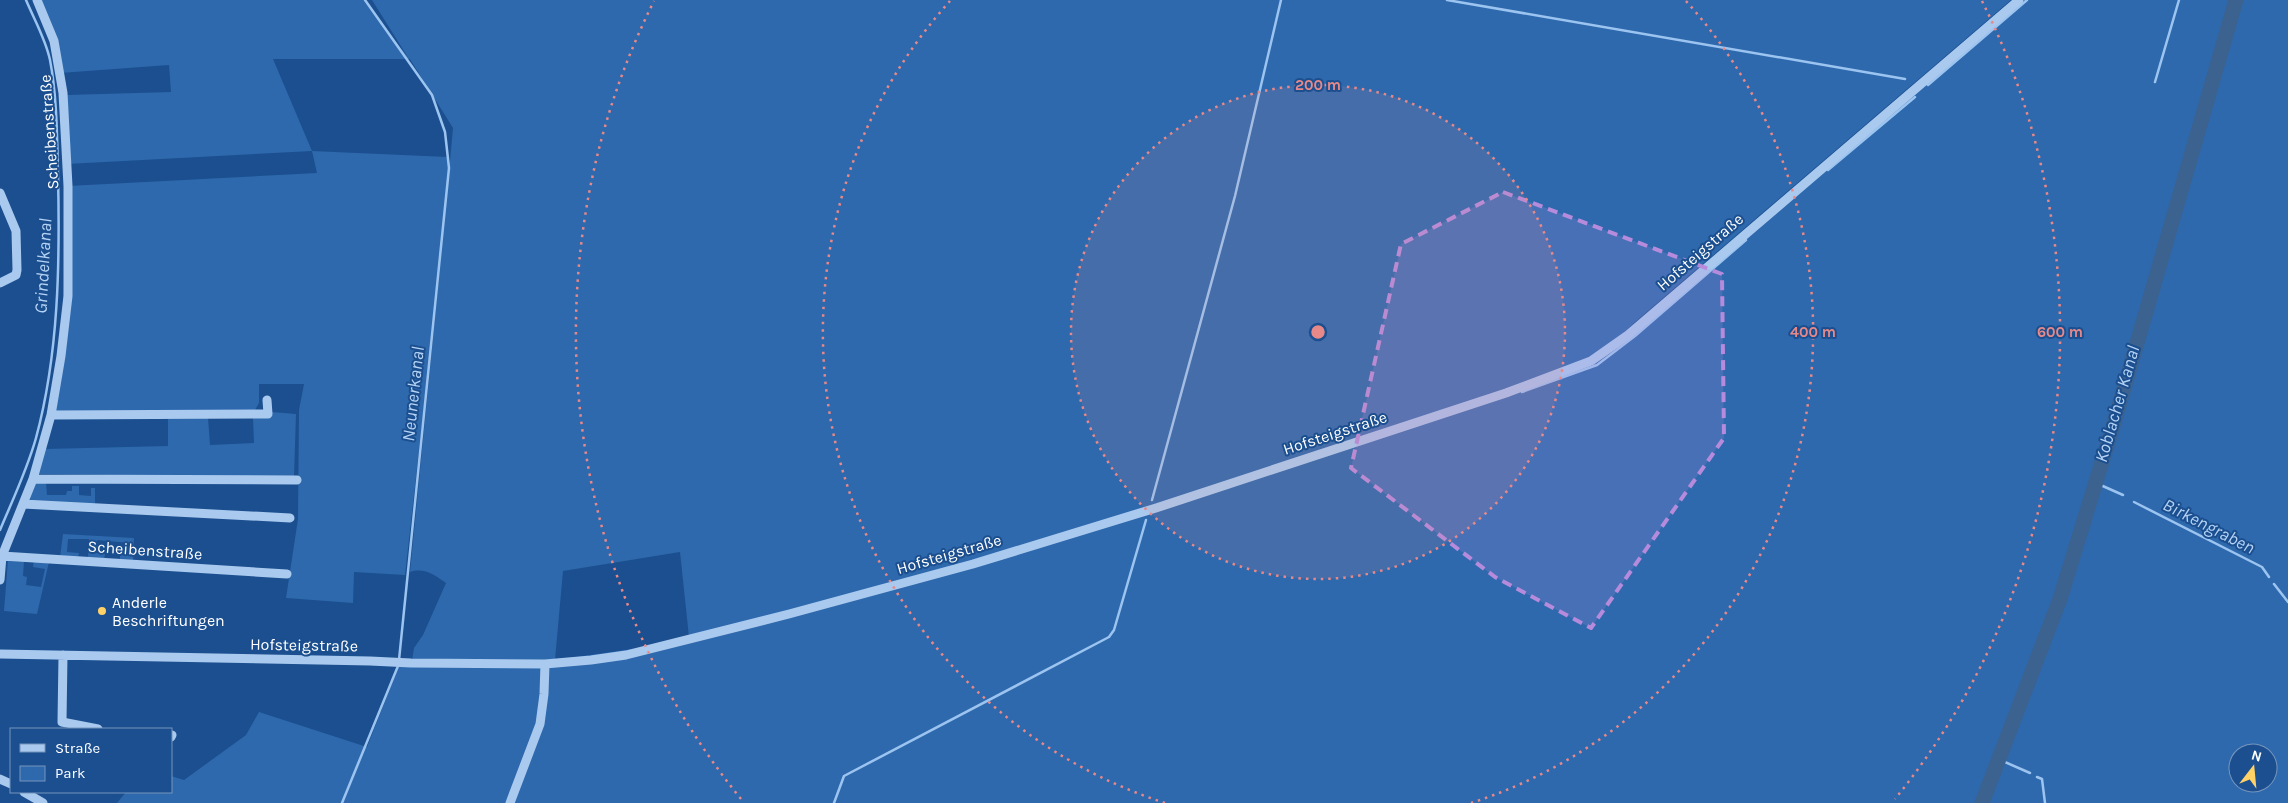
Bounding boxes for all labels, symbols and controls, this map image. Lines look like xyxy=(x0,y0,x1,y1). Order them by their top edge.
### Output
street label: Scheibenstraße xyxy=(36,74,62,190)
text: 200 m xyxy=(1295,76,1341,94)
street label: Hofsteigstraße xyxy=(1653,209,1747,295)
water label: Grindelkanal xyxy=(30,217,57,314)
centre of rings xyxy=(1309,323,1327,341)
text: 400 m xyxy=(1790,323,1836,341)
text: 600 m xyxy=(2037,323,2083,341)
water label: Koblacher Kanal xyxy=(2090,343,2144,465)
water label: Neunerkanal xyxy=(397,345,429,442)
street label: Hofsteigstraße xyxy=(1281,407,1389,459)
water label: Birkengraben xyxy=(2159,493,2259,559)
street label: Hofsteigstraße xyxy=(894,530,1004,578)
street label: Scheibenstraße xyxy=(87,537,203,563)
place label: Anderle Beschriftungen xyxy=(112,593,225,630)
marker: Anderle Beschriftungen xyxy=(96,605,108,617)
street label: Hofsteigstraße xyxy=(250,635,358,655)
legend xyxy=(10,728,172,793)
text: Straße xyxy=(55,739,100,757)
north arrow xyxy=(2228,743,2278,793)
text: N xyxy=(2249,746,2264,766)
text: Park xyxy=(55,764,85,782)

